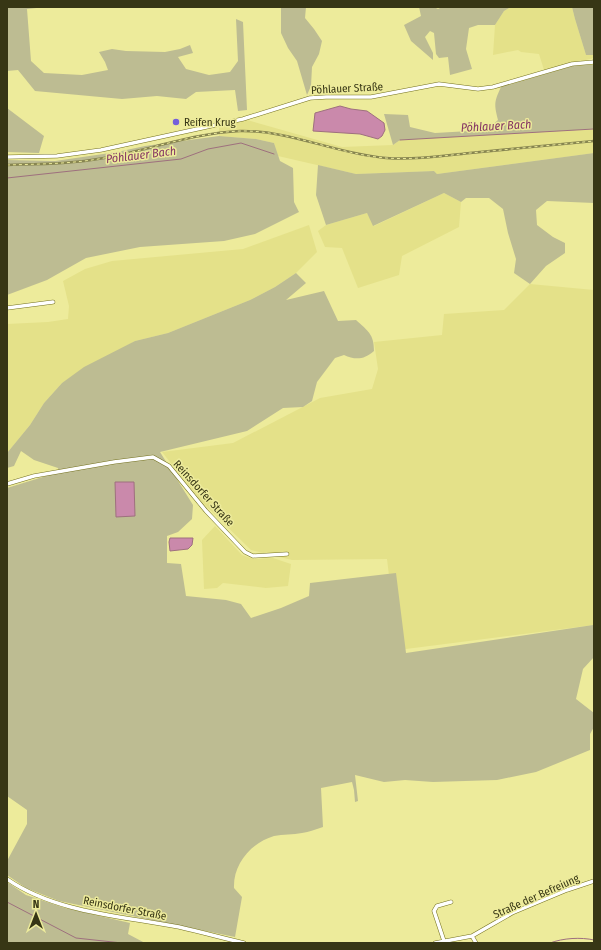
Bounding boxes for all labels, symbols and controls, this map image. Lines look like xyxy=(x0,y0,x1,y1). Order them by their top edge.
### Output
street label: Pöhlauer Straße xyxy=(311,80,383,97)
place label: Reifen Krug xyxy=(184,116,237,129)
marker: Reifen Krug xyxy=(171,117,181,127)
water label: Pöhlauer Bach xyxy=(460,117,532,135)
water label: Pöhlauer Bach xyxy=(105,144,177,166)
street label: Reinsdorfer Straße xyxy=(171,458,237,529)
street label: Straße der Befreiung xyxy=(491,871,582,921)
north arrow xyxy=(16,894,56,934)
street label: Reinsdorfer Straße xyxy=(82,894,168,923)
text: N xyxy=(33,898,39,911)

